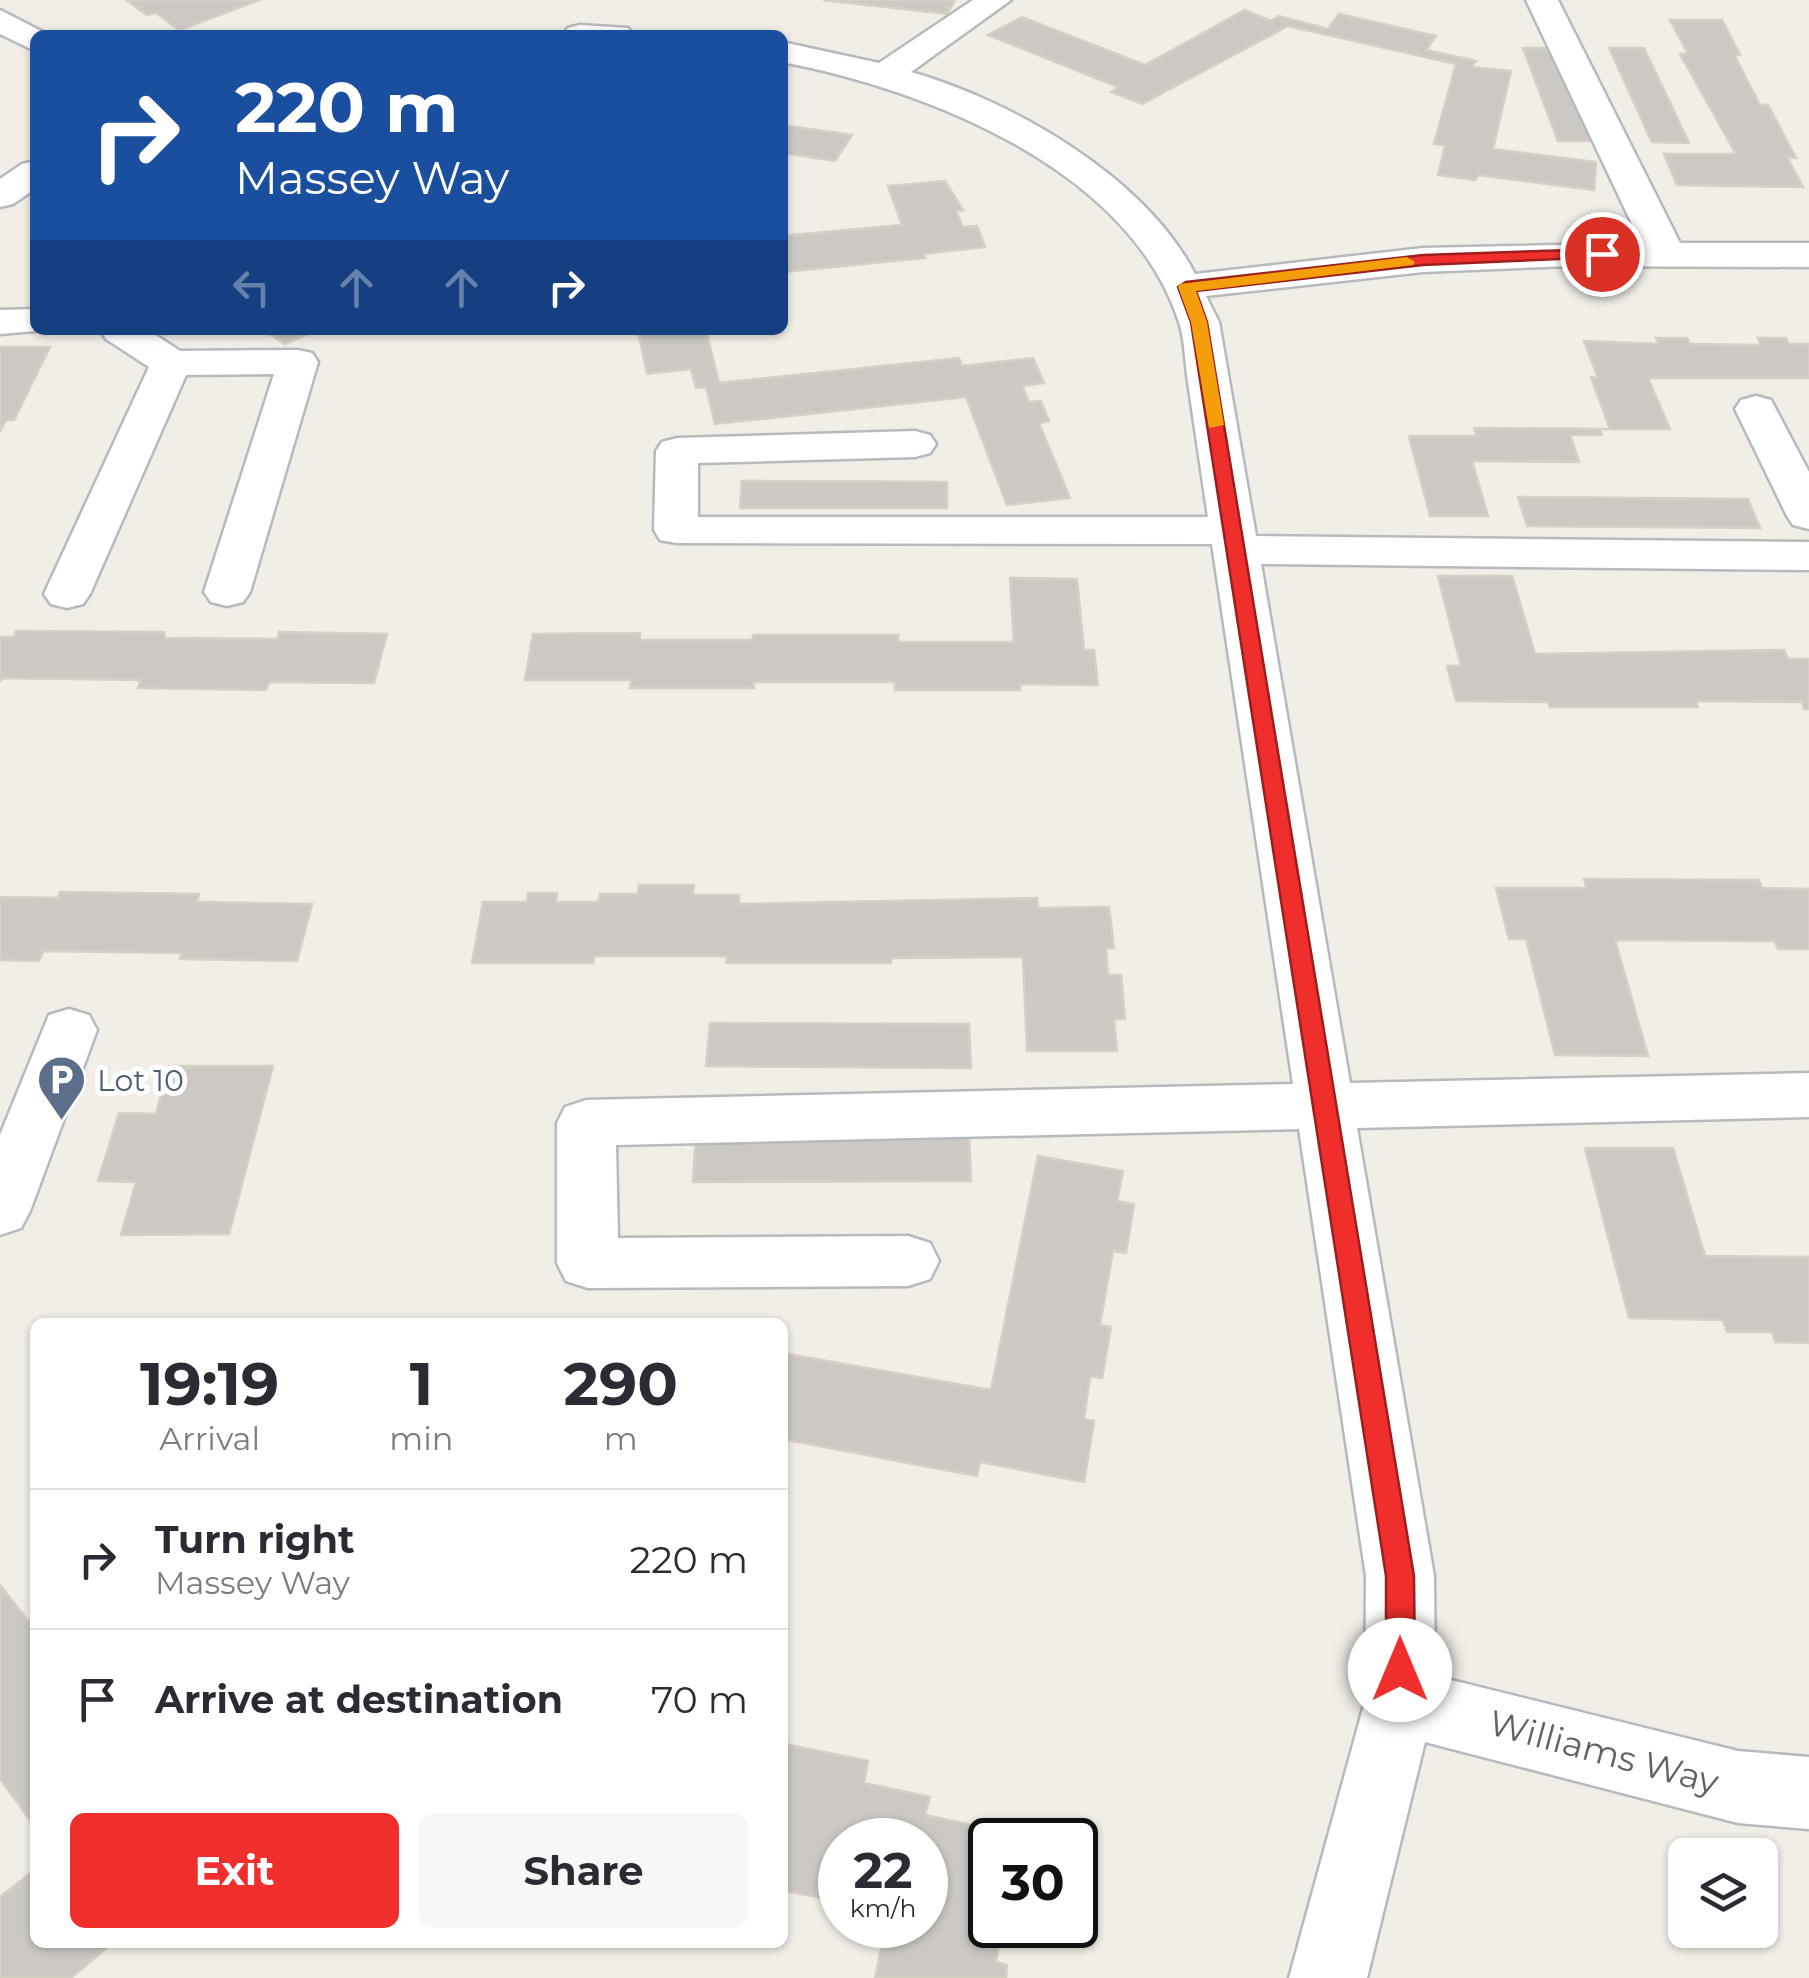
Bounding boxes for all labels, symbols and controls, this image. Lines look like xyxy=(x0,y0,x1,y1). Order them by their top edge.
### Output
text: 220 m xyxy=(235,64,458,150)
icon: right xyxy=(70,70,200,200)
text: Massey Way xyxy=(235,150,509,205)
pin xyxy=(1560,212,1645,297)
icon: arrive xyxy=(1575,227,1630,282)
icon: left xyxy=(224,260,279,315)
icon: ahead xyxy=(329,260,384,315)
icon: ahead xyxy=(434,260,489,315)
icon: right xyxy=(539,260,594,315)
parking icon: Lot 10 xyxy=(36,1054,88,1122)
place label: Lot 10 xyxy=(97,1062,184,1099)
text: 19:19 xyxy=(140,1347,279,1420)
text: 1 xyxy=(410,1347,433,1420)
text: 290 xyxy=(564,1347,678,1420)
text: Arrival xyxy=(159,1419,260,1458)
text: min xyxy=(389,1419,454,1458)
text: m xyxy=(604,1419,638,1458)
text: Turn right xyxy=(155,1516,354,1563)
icon: right xyxy=(70,1532,125,1587)
text: 220 m xyxy=(629,1536,748,1583)
text: Massey Way xyxy=(155,1563,350,1602)
position arrow xyxy=(1348,1618,1452,1722)
icon: arrive xyxy=(70,1672,125,1727)
text: Arrive at destination xyxy=(155,1676,563,1723)
text: 70 m xyxy=(651,1676,748,1723)
street label: Williams Way xyxy=(1485,1701,1724,1803)
button: Exit xyxy=(70,1813,399,1928)
button: Share xyxy=(419,1813,748,1928)
speed limit sign: 30 xyxy=(968,1818,1098,1948)
map controls xyxy=(1668,1838,1778,1948)
button: layers xyxy=(1668,1838,1778,1948)
text: 22 xyxy=(854,1840,913,1901)
text: km/h xyxy=(850,1893,916,1923)

